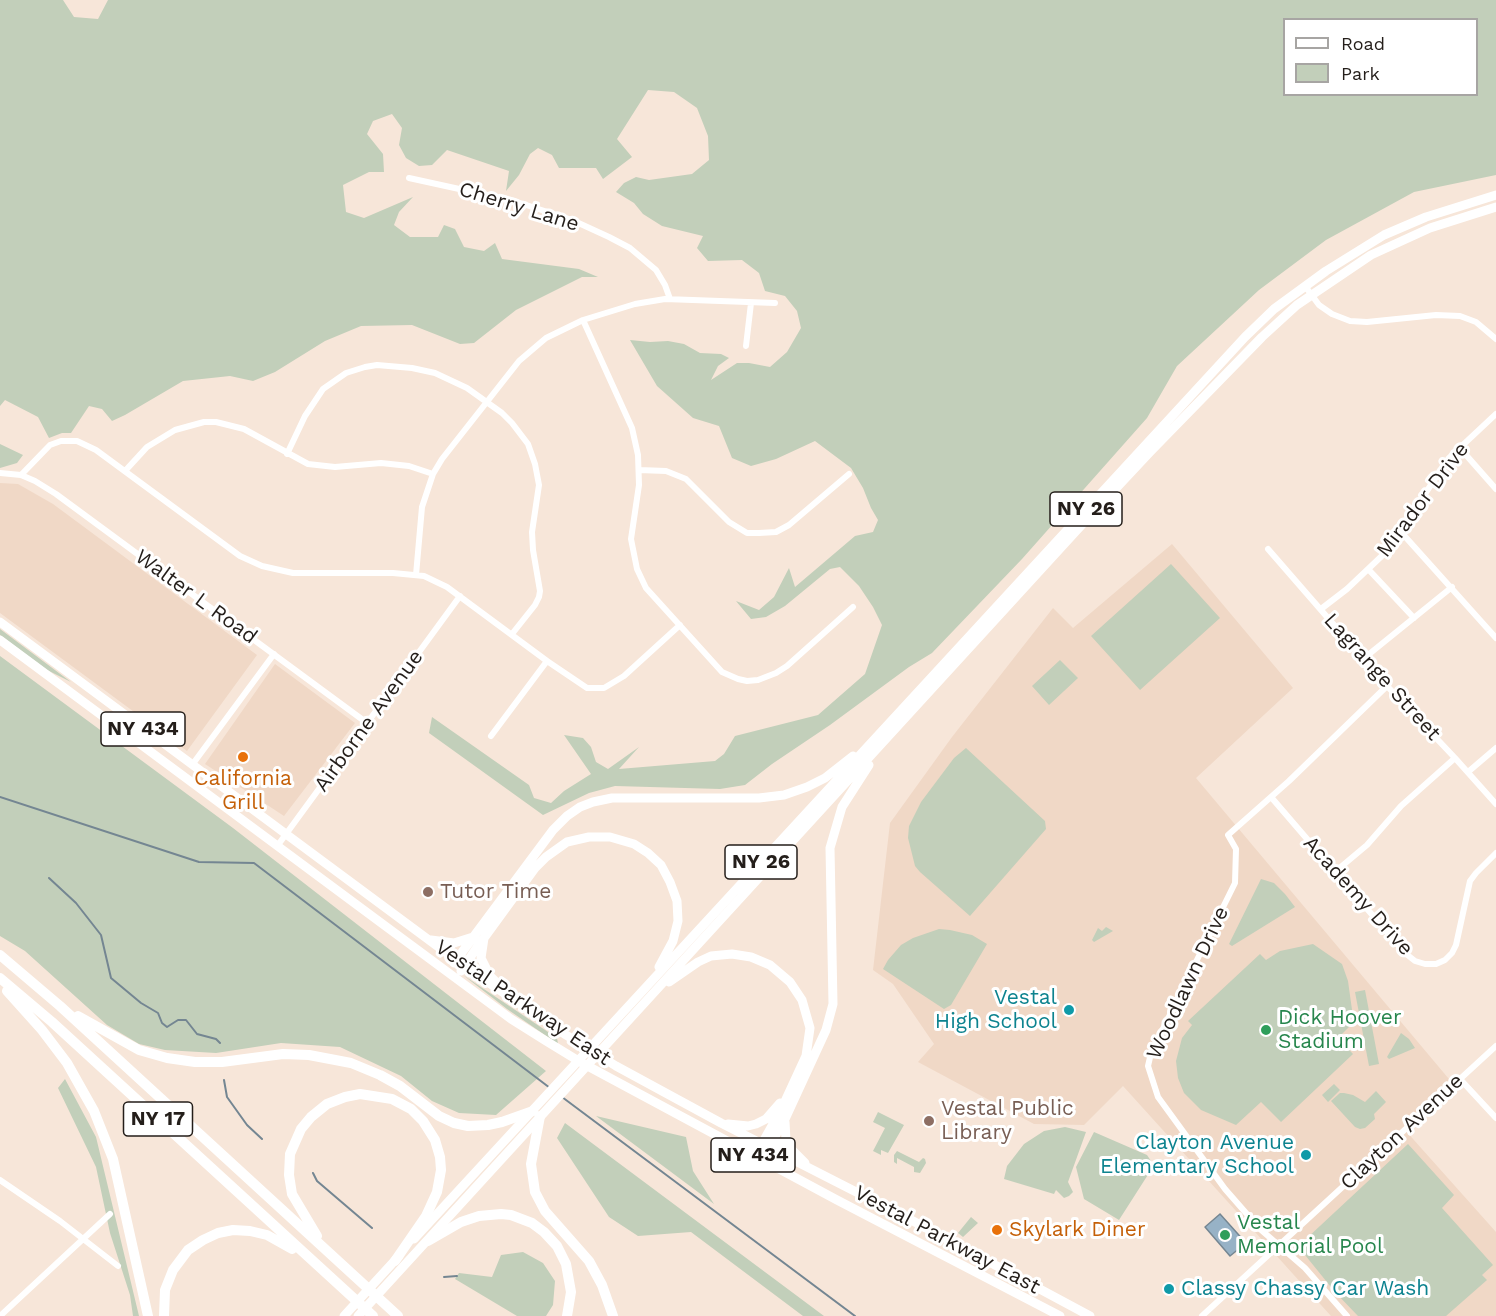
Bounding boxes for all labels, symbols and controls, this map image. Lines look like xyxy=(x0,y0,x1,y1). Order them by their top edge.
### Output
legend xyxy=(1283,18,1478,96)
text: Road xyxy=(1341,33,1385,54)
text: Park xyxy=(1341,63,1380,84)
street label: Cherry Lane xyxy=(456,177,582,237)
street label: Mirador Drive xyxy=(1372,438,1474,562)
road number: NY 26 xyxy=(1050,492,1122,526)
street label: Walter L Road xyxy=(130,544,262,650)
street label: Lagrange Street xyxy=(1318,608,1446,746)
street label: Airborne Avenue xyxy=(309,645,429,797)
road number: NY 434 xyxy=(101,712,185,746)
marker: California Grill xyxy=(236,750,250,764)
place label: California Grill xyxy=(194,766,292,816)
street label: Academy Drive xyxy=(1298,831,1418,961)
road number: NY 26 xyxy=(725,845,797,879)
place label: Tutor Time xyxy=(440,879,551,905)
marker: Tutor Time xyxy=(421,885,435,899)
street label: Woodlawn Drive xyxy=(1142,903,1234,1063)
street label: Vestal Parkway East xyxy=(430,935,616,1071)
place label: Vestal High School xyxy=(935,985,1057,1035)
marker: Vestal High School xyxy=(1062,1003,1076,1017)
place label: Dick Hoover Stadium xyxy=(1278,1005,1402,1055)
marker: Dick Hoover Stadium xyxy=(1259,1023,1273,1037)
street label: Clayton Avenue xyxy=(1335,1069,1469,1195)
place label: Vestal Public Library xyxy=(941,1096,1074,1146)
road number: NY 17 xyxy=(124,1102,192,1136)
marker: Vestal Public Library xyxy=(922,1114,936,1128)
place label: Clayton Avenue Elementary School xyxy=(1100,1130,1294,1180)
road number: NY 434 xyxy=(711,1138,795,1172)
marker: Clayton Avenue Elementary School xyxy=(1299,1148,1313,1162)
street label: Vestal Parkway East xyxy=(850,1180,1044,1300)
place label: Vestal Memorial Pool xyxy=(1237,1210,1383,1260)
place label: Skylark Diner xyxy=(1009,1217,1145,1243)
marker: Skylark Diner xyxy=(990,1223,1004,1237)
marker: Vestal Memorial Pool xyxy=(1218,1228,1232,1242)
place label: Classy Chassy Car Wash xyxy=(1181,1276,1429,1302)
marker: Classy Chassy Car Wash xyxy=(1162,1282,1176,1296)

